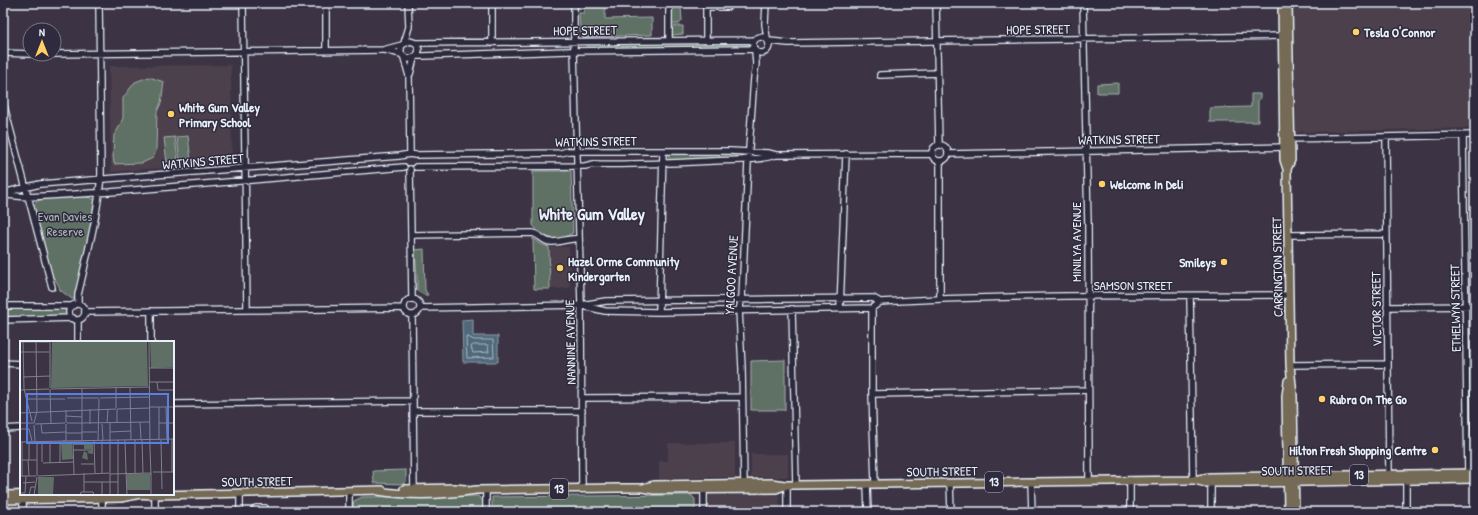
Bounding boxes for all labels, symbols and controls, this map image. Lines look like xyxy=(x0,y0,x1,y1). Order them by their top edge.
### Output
street label: HOPE STREET xyxy=(1006,19,1071,39)
street label: HOPE STREET xyxy=(553,20,618,40)
north arrow xyxy=(22,22,62,62)
place label: Tesla O'Connor xyxy=(1363,23,1437,41)
text: N xyxy=(39,25,45,39)
marker: Tesla O'Connor xyxy=(1351,27,1361,37)
place label: White Gum Valley Primary School xyxy=(179,98,260,132)
marker: White Gum Valley Primary School xyxy=(166,109,176,119)
street label: WATKINS STREET xyxy=(1078,129,1161,149)
street label: WATKINS STREET xyxy=(555,131,638,151)
street label: WATKINS STREET xyxy=(162,148,245,174)
place label: Welcome In Deli xyxy=(1110,175,1184,193)
marker: Welcome In Deli xyxy=(1097,179,1107,189)
district label: White Gum Valley xyxy=(539,202,646,226)
street label: MINILYA AVENUE xyxy=(1067,202,1085,282)
park label: Evan Davies Reserve xyxy=(38,207,92,240)
street label: CARRINGTON STREET xyxy=(1267,216,1287,317)
street label: YALGOO AVENUE xyxy=(720,234,742,315)
place label: Hazel Orme Community Kindergarten xyxy=(568,252,680,286)
place label: Smileys xyxy=(1179,253,1216,272)
marker: Smileys xyxy=(1219,257,1229,267)
marker: Hazel Orme Community Kindergarten xyxy=(555,263,565,273)
street label: ETHELWYN STREET xyxy=(1445,263,1465,352)
street label: VICTOR STREET xyxy=(1366,270,1386,347)
street label: SAMSON STREET xyxy=(1094,276,1173,294)
street label: NANNINE AVENUE xyxy=(560,299,580,385)
inset map xyxy=(20,341,174,495)
place label: Rubra On The Go xyxy=(1330,390,1408,408)
marker: Rubra On The Go xyxy=(1317,394,1327,404)
place label: Hilton Fresh Shopping Centre xyxy=(1289,441,1428,460)
marker: Hilton Fresh Shopping Centre xyxy=(1430,445,1440,455)
street label: SOUTH STREET xyxy=(1261,460,1334,480)
street label: SOUTH STREET xyxy=(906,461,979,481)
road number: 13 xyxy=(1350,465,1368,485)
street label: SOUTH STREET xyxy=(221,471,294,491)
road number: 13 xyxy=(985,472,1003,492)
road number: 13 xyxy=(550,479,568,499)

